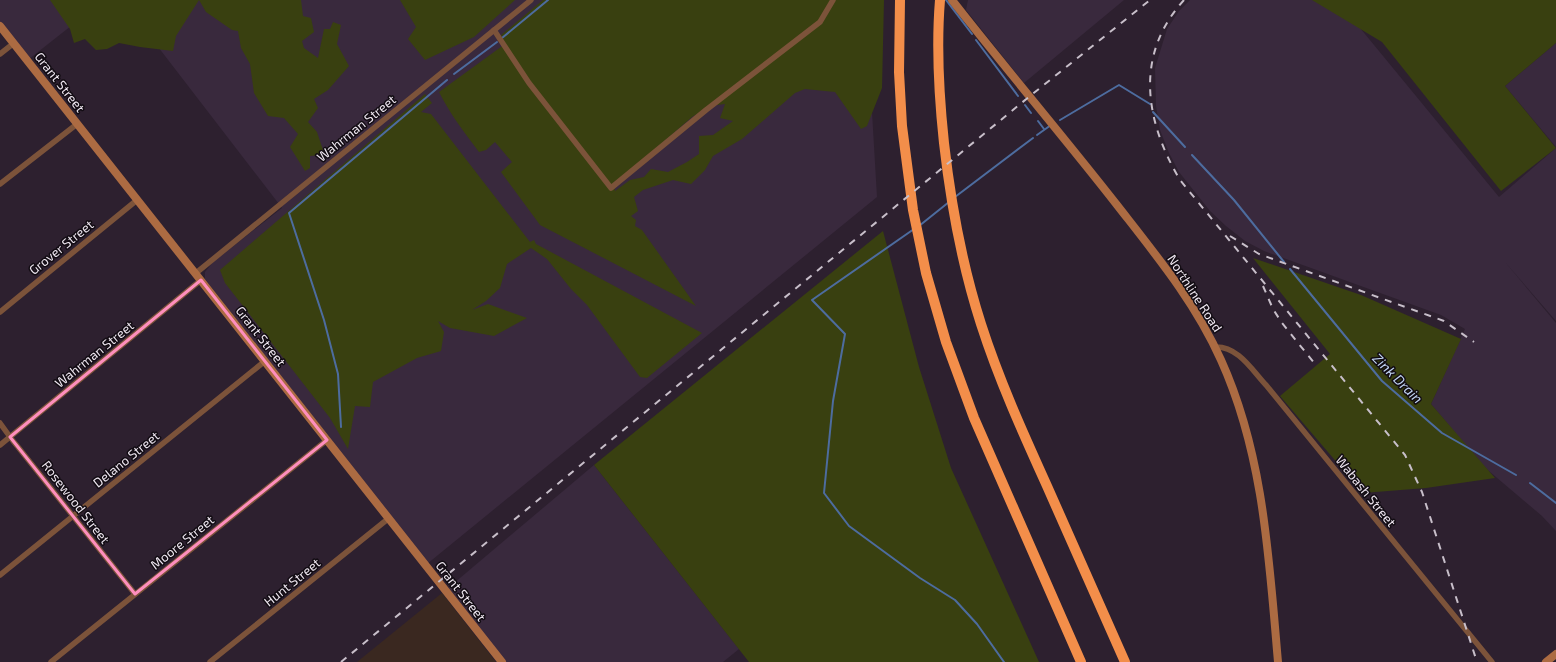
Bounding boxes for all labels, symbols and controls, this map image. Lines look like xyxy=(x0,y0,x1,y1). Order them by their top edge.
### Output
street label: Grant Street xyxy=(32,49,89,115)
street label: Wahrman Street xyxy=(313,91,399,165)
street label: Grover Street xyxy=(26,216,96,278)
street label: Northline Road xyxy=(1164,251,1226,335)
street label: Grant Street xyxy=(233,303,290,369)
street label: Wahrman Street xyxy=(51,317,137,391)
water label: Zink Drain xyxy=(1369,349,1427,407)
street label: Delano Street xyxy=(90,427,162,491)
street label: Wabash Street xyxy=(1332,452,1400,530)
street label: Rosewood Street xyxy=(39,457,113,547)
street label: Moore Street xyxy=(147,511,217,573)
street label: Hunt Street xyxy=(261,554,323,610)
street label: Grant Street xyxy=(433,558,490,624)

